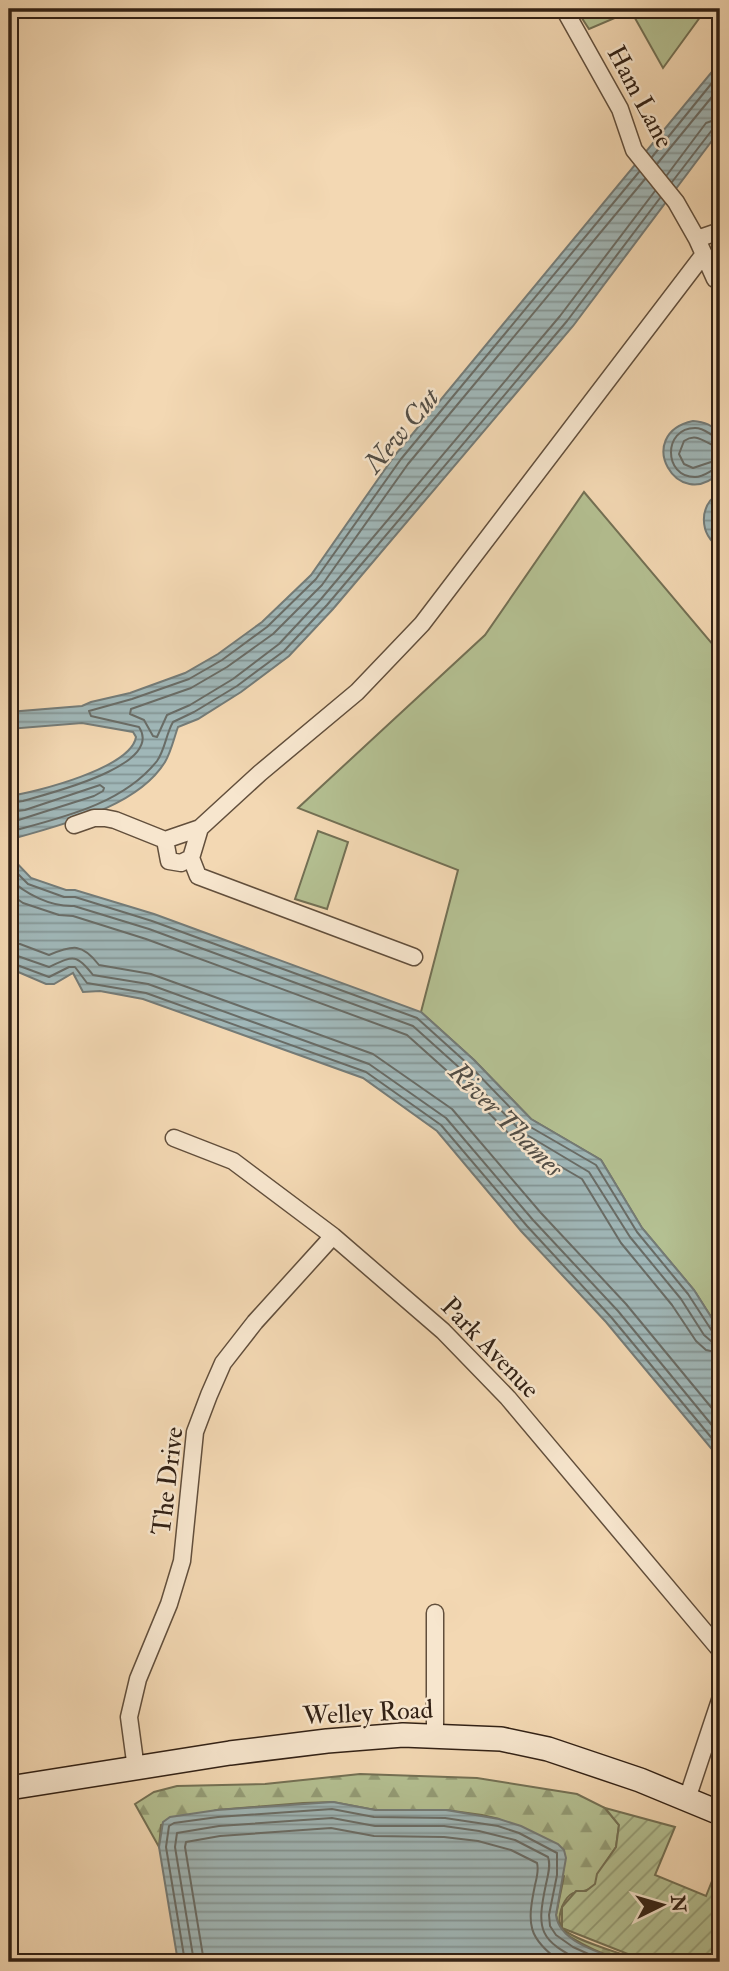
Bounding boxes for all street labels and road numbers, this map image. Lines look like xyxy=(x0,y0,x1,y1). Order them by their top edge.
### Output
street label: Ham Lane xyxy=(600,40,680,154)
street label: Park Avenue xyxy=(434,1291,546,1405)
street label: The Drive xyxy=(145,1425,191,1537)
street label: Welley Road xyxy=(301,1694,434,1732)

